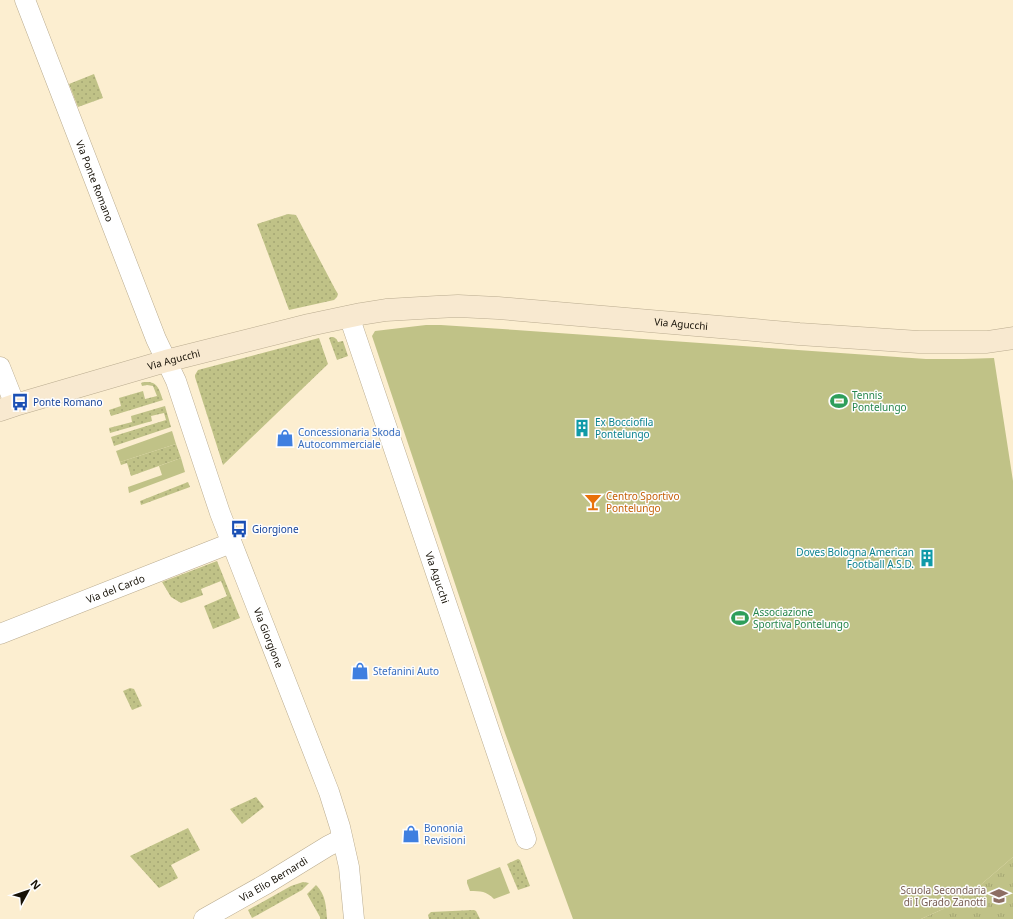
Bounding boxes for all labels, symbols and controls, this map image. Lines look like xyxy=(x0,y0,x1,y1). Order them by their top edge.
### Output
street label: Via Ponte Romano xyxy=(73,138,117,224)
street label: Via Agucchi xyxy=(654,314,709,333)
street label: Via Agucchi xyxy=(146,346,202,373)
place label: Tennis Pontelungo xyxy=(852,388,907,414)
sports icon: Tennis Pontelungo xyxy=(829,391,849,411)
bus stop icon: Ponte Romano xyxy=(10,392,30,412)
place label: Ponte Romano xyxy=(33,395,103,409)
place label: Ex Bocciofila Pontelungo xyxy=(595,415,653,441)
building icon: Ex Bocciofila Pontelungo xyxy=(572,418,592,438)
place label: Concessionaria Skoda Autocommerciale xyxy=(298,425,401,451)
shop icon: Concessionaria Skoda Autocommerciale xyxy=(275,428,295,448)
place label: Centro Sportivo Pontelungo xyxy=(606,489,679,515)
bar icon: Centro Sportivo Pontelungo xyxy=(583,492,603,512)
bus stop icon: Giorgione xyxy=(229,519,249,539)
place label: Giorgione xyxy=(252,522,299,536)
place label: Doves Bologna American Football A.S.D. xyxy=(796,545,914,571)
building icon: Doves Bologna American Football A.S.D. xyxy=(917,548,937,568)
street label: Via Agucchi xyxy=(422,550,453,605)
street label: Via del Cardo xyxy=(84,571,147,606)
place label: Associazione Sportiva Pontelungo xyxy=(753,605,849,631)
street label: Via Giorgione xyxy=(251,606,287,670)
sports icon: Associazione Sportiva Pontelungo xyxy=(730,608,750,628)
shop icon: Stefanini Auto xyxy=(350,661,370,681)
place label: Stefanini Auto xyxy=(373,664,439,678)
place label: Bononia Revisioni xyxy=(424,821,466,847)
shop icon: Bononia Revisioni xyxy=(401,824,421,844)
street label: Via Elio Bernardi xyxy=(237,853,310,905)
north arrow xyxy=(8,871,48,911)
text: N xyxy=(27,876,45,893)
place label: Scuola Secondaria di I Grado Zanotti xyxy=(900,883,986,909)
school or university icon: Scuola Secondaria di I Grado Zanotti xyxy=(989,886,1009,906)

